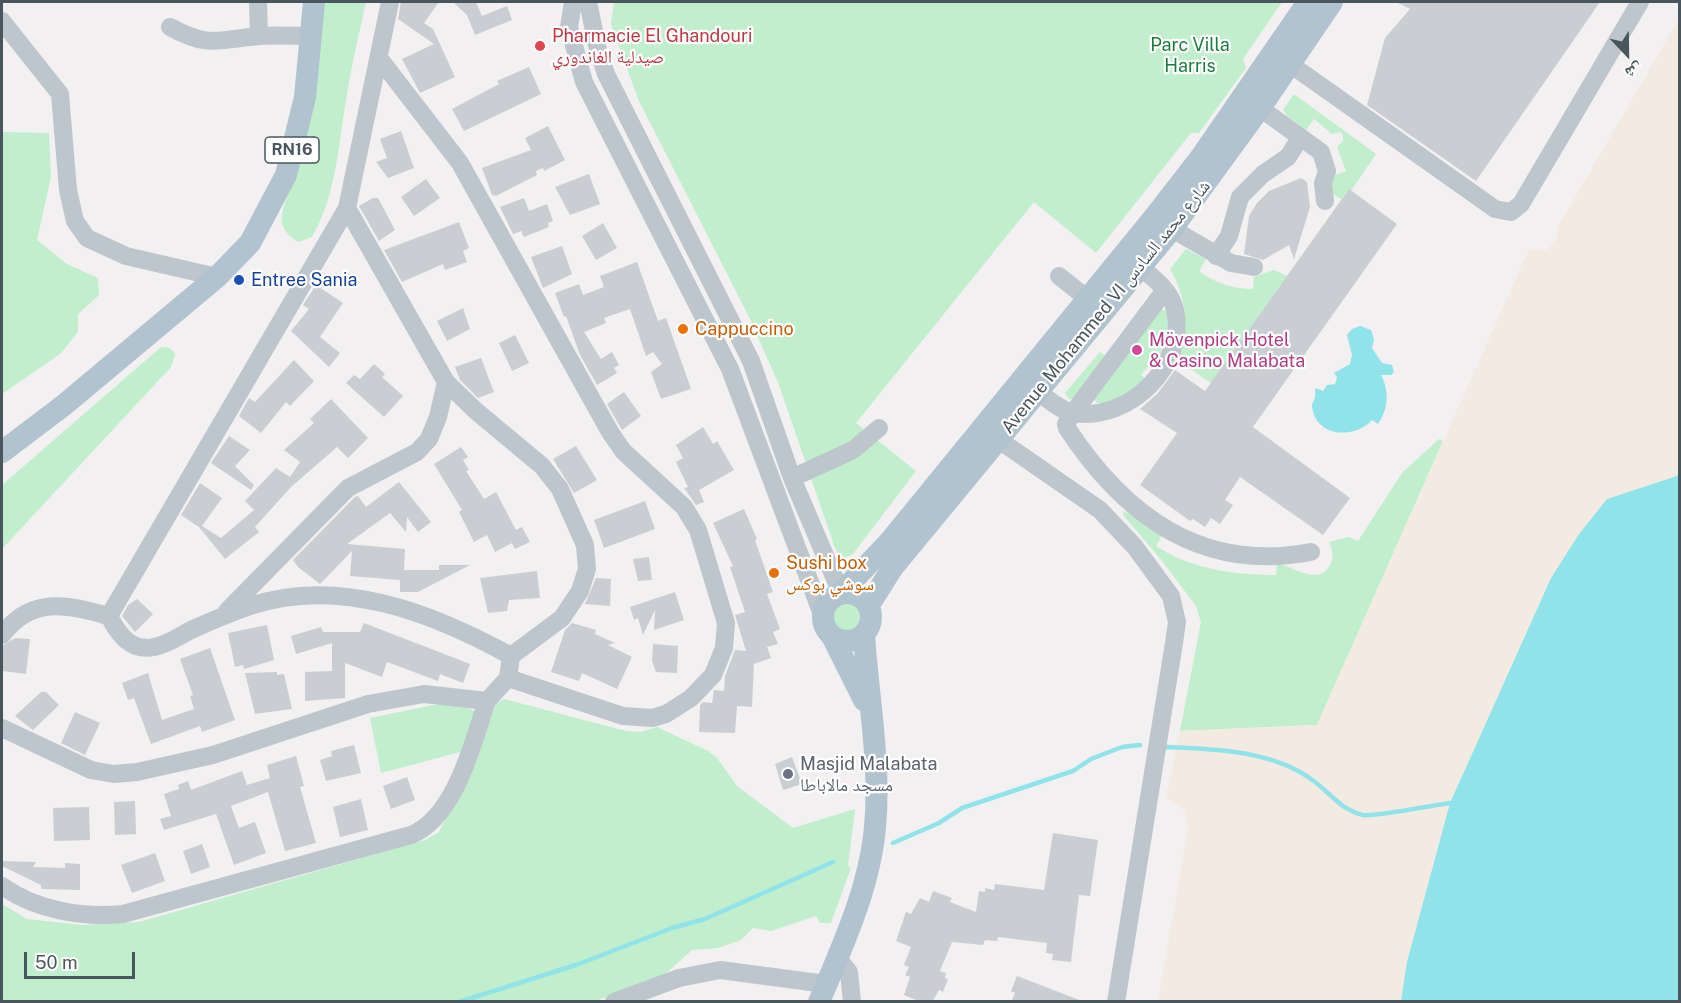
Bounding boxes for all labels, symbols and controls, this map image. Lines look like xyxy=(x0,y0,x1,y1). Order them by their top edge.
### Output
north arrow xyxy=(1597,24,1657,84)
place label: Pharmacie El Ghandouri صيدلية الغاندوري xyxy=(552,25,753,68)
park label: Parc Villa Harris xyxy=(1150,34,1230,76)
marker: Pharmacie El Ghandouri صيدلية الغاندوري xyxy=(533,39,547,53)
text: ش xyxy=(1623,59,1645,83)
road number: RN16 xyxy=(265,137,319,163)
street label: Avenue Mohammed VI شارع محمد السادس xyxy=(997,176,1215,438)
place label: Entree Sania xyxy=(251,269,357,291)
marker: Entree Sania xyxy=(232,273,246,287)
place label: Cappuccino xyxy=(695,318,794,340)
marker: Cappuccino xyxy=(676,322,690,336)
place label: Mövenpick Hotel & Casino Malabata xyxy=(1149,329,1305,372)
marker: Mövenpick Hotel & Casino Malabata xyxy=(1130,343,1144,357)
place label: Sushi box سوشي بوكس xyxy=(786,552,874,594)
marker: Sushi box سوشي بوكس xyxy=(767,566,781,580)
place label: Masjid Malabata مسجد مالاباطا xyxy=(800,753,937,795)
marker: Masjid Malabata مسجد مالاباطا xyxy=(781,767,795,781)
scale bar xyxy=(27,940,138,978)
text: 50 m xyxy=(35,952,78,973)

